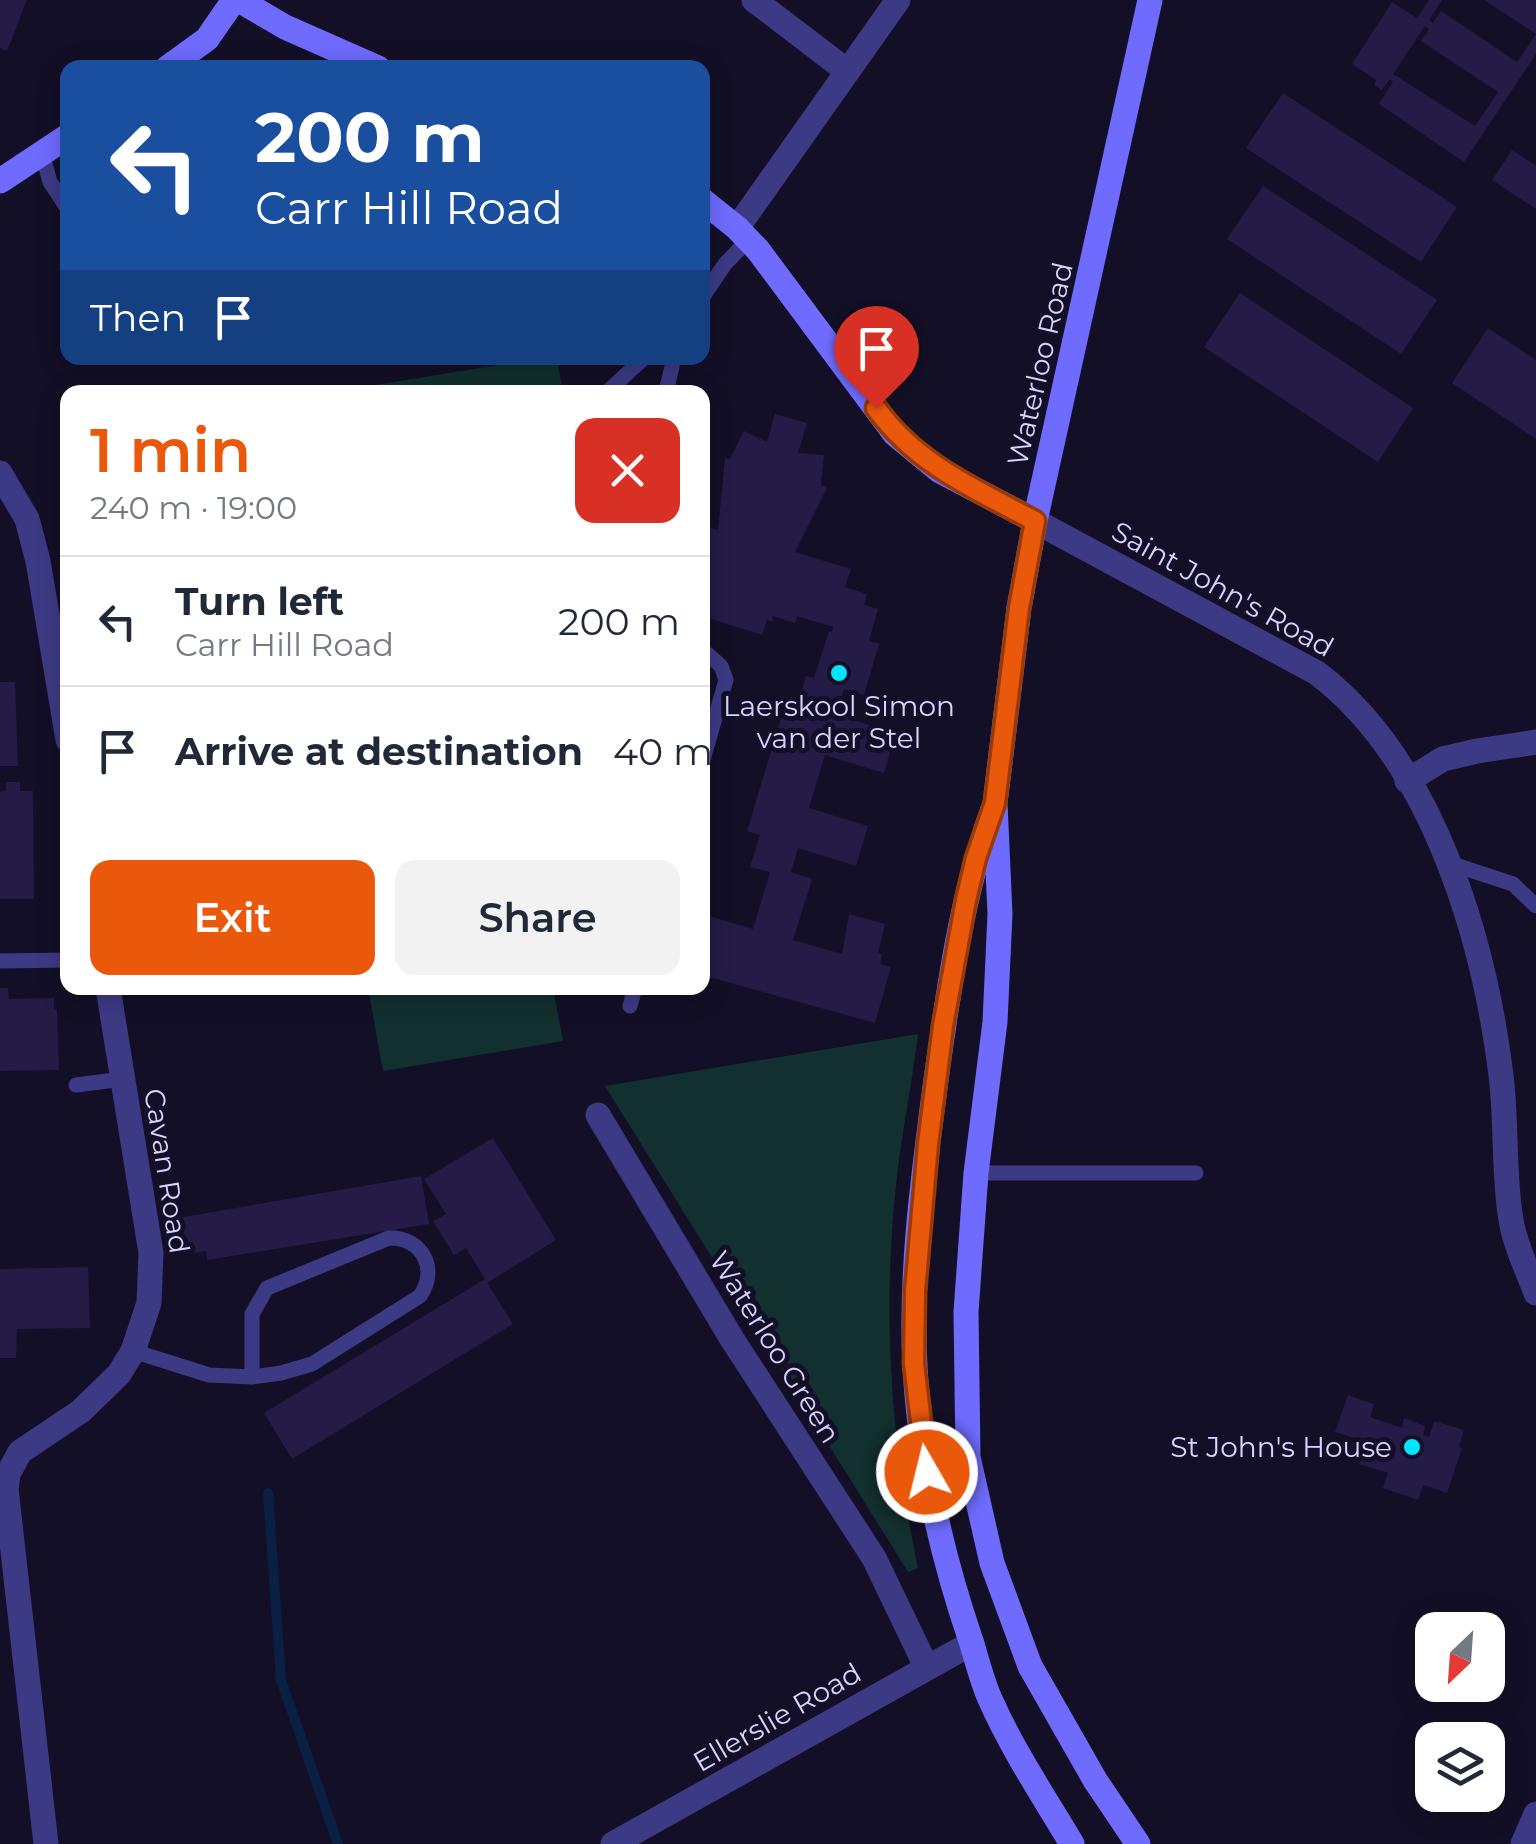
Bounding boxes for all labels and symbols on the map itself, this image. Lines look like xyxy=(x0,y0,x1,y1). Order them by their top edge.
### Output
street label: Waterloo Road xyxy=(1000,259,1080,469)
pin xyxy=(834,306,919,409)
street label: Saint John's Road xyxy=(1106,514,1340,664)
marker: Laerskool Simon van der Stel xyxy=(828,662,850,684)
place label: Laerskool Simon van der Stel xyxy=(723,689,955,755)
street label: Cavan Road xyxy=(137,1086,197,1256)
street label: Waterloo Green xyxy=(702,1245,848,1449)
position arrow xyxy=(875,1420,979,1524)
place label: St John's House xyxy=(1170,1430,1392,1464)
marker: St John's House xyxy=(1401,1436,1423,1458)
north arrow xyxy=(1415,1612,1505,1702)
street label: Ellerslie Road xyxy=(687,1655,867,1779)

